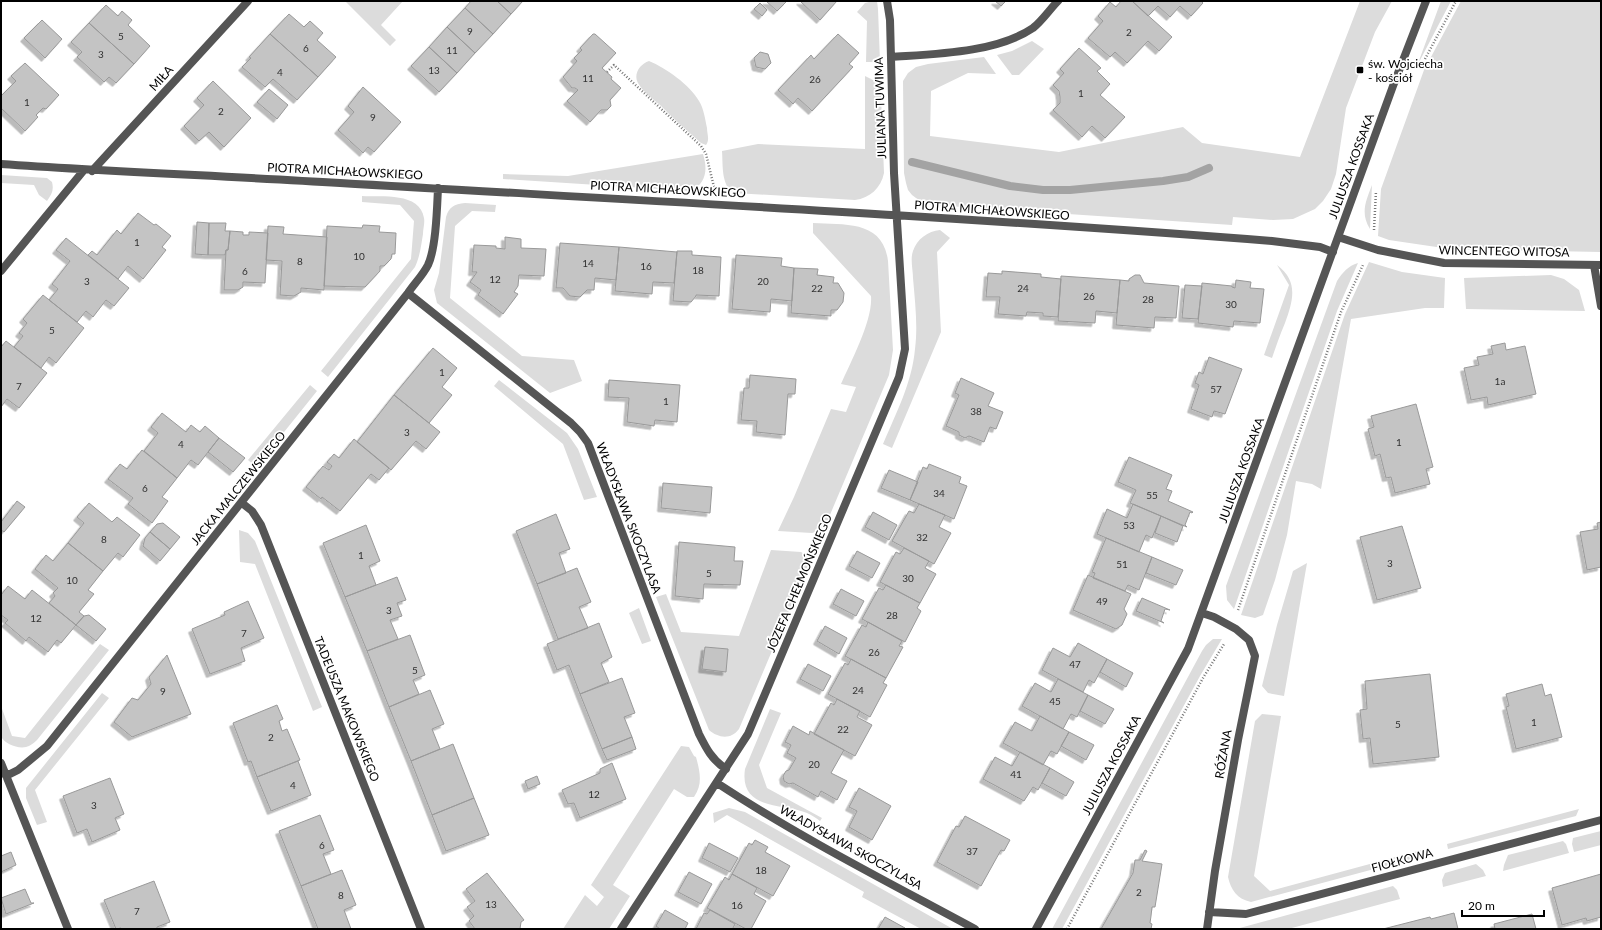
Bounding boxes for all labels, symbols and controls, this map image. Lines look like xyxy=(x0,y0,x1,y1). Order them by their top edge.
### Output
house number: 9 xyxy=(467,25,473,37)
house number: 2 xyxy=(1126,26,1132,38)
house number: 5 xyxy=(118,30,124,42)
house number: 6 xyxy=(303,42,309,54)
house number: 11 xyxy=(446,44,458,56)
house number: 3 xyxy=(98,48,104,60)
street label: JULIANA TUWIMA xyxy=(871,56,889,159)
place label: św. Wojciecha - kościół xyxy=(1368,56,1443,85)
street label: MIŁA xyxy=(146,62,177,94)
house number: 13 xyxy=(428,64,440,76)
marker: św. Wojciecha - kościół xyxy=(1355,65,1365,75)
house number: 4 xyxy=(277,66,283,78)
house number: 11 xyxy=(582,72,594,84)
house number: 26 xyxy=(809,73,821,85)
house number: 1 xyxy=(1078,87,1084,99)
house number: 1 xyxy=(24,96,30,108)
house number: 2 xyxy=(218,105,224,117)
house number: 9 xyxy=(370,111,376,123)
street label: JULIUSZA KOSSAKA xyxy=(1325,111,1377,221)
street label: PIOTRA MICHAŁOWSKIEGO xyxy=(267,159,424,183)
street label: PIOTRA MICHAŁOWSKIEGO xyxy=(590,177,747,201)
street label: PIOTRA MICHAŁOWSKIEGO xyxy=(914,197,1071,223)
house number: 1 xyxy=(134,236,140,248)
street label: WINCENTEGO WITOSA xyxy=(1439,242,1570,260)
house number: 10 xyxy=(353,250,365,262)
house number: 8 xyxy=(297,255,303,267)
house number: 14 xyxy=(582,257,594,269)
house number: 16 xyxy=(640,260,652,272)
house number: 18 xyxy=(692,264,704,276)
house number: 6 xyxy=(242,265,248,277)
house number: 12 xyxy=(489,273,501,285)
house number: 3 xyxy=(84,275,90,287)
house number: 20 xyxy=(757,275,769,287)
house number: 22 xyxy=(811,282,823,294)
house number: 24 xyxy=(1017,282,1029,294)
house number: 26 xyxy=(1083,290,1095,302)
house number: 28 xyxy=(1142,293,1154,305)
house number: 30 xyxy=(1225,298,1237,310)
house number: 5 xyxy=(49,324,55,336)
house number: 1 xyxy=(439,366,445,378)
house number: 1a xyxy=(1495,375,1505,387)
house number: 7 xyxy=(16,380,22,392)
house number: 57 xyxy=(1210,383,1222,395)
house number: 1 xyxy=(663,395,669,407)
house number: 38 xyxy=(970,405,982,417)
street label: JULIUSZA KOSSAKA xyxy=(1215,415,1267,525)
house number: 3 xyxy=(404,426,410,438)
street label: JACKA MALCZEWSKIEGO xyxy=(187,428,289,548)
house number: 1 xyxy=(1396,436,1402,448)
house number: 4 xyxy=(178,438,184,450)
street label: WŁADYSŁAWA SKOCZYLASA xyxy=(593,440,665,597)
house number: 6 xyxy=(142,482,148,494)
house number: 34 xyxy=(933,487,945,499)
house number: 55 xyxy=(1146,489,1158,501)
street label: JÓZEFA CHEŁMOŃSKIEGO xyxy=(763,511,835,654)
house number: 53 xyxy=(1123,519,1135,531)
house number: 32 xyxy=(916,531,928,543)
house number: 8 xyxy=(101,533,107,545)
house number: 1 xyxy=(358,549,364,561)
house number: 3 xyxy=(1387,557,1393,569)
house number: 51 xyxy=(1116,558,1128,570)
house number: 5 xyxy=(706,567,712,579)
house number: 30 xyxy=(902,572,914,584)
house number: 10 xyxy=(66,574,78,586)
house number: 49 xyxy=(1096,595,1108,607)
house number: 3 xyxy=(386,604,392,616)
house number: 28 xyxy=(886,609,898,621)
house number: 12 xyxy=(30,612,42,624)
house number: 7 xyxy=(241,627,247,639)
street label: TADEUSZA MAKOWSKIEGO xyxy=(311,634,383,784)
house number: 26 xyxy=(868,646,880,658)
house number: 47 xyxy=(1069,658,1081,670)
house number: 5 xyxy=(412,664,418,676)
house number: 24 xyxy=(852,684,864,696)
house number: 9 xyxy=(160,685,166,697)
house number: 45 xyxy=(1049,695,1061,707)
street label: JULIUSZA KOSSAKA xyxy=(1078,712,1144,817)
house number: 1 xyxy=(1531,716,1537,728)
house number: 5 xyxy=(1395,718,1401,730)
house number: 22 xyxy=(837,723,849,735)
street label: RÓŻANA xyxy=(1211,727,1235,780)
house number: 2 xyxy=(268,731,274,743)
house number: 20 xyxy=(808,758,820,770)
house number: 41 xyxy=(1010,768,1022,780)
house number: 4 xyxy=(290,779,296,791)
house number: 12 xyxy=(588,788,600,800)
house number: 3 xyxy=(91,799,97,811)
street label: WŁADYSŁAWA SKOCZYLASA xyxy=(777,801,926,893)
house number: 6 xyxy=(319,839,325,851)
street label: FIOŁKOWA xyxy=(1370,844,1435,875)
house number: 37 xyxy=(966,845,978,857)
house number: 18 xyxy=(755,864,767,876)
house number: 2 xyxy=(1136,886,1142,898)
house number: 8 xyxy=(338,889,344,901)
scale bar xyxy=(1462,892,1544,918)
house number: 13 xyxy=(485,898,497,910)
text: 20 m xyxy=(1468,898,1495,913)
house number: 16 xyxy=(731,899,743,911)
house number: 7 xyxy=(134,905,140,917)

